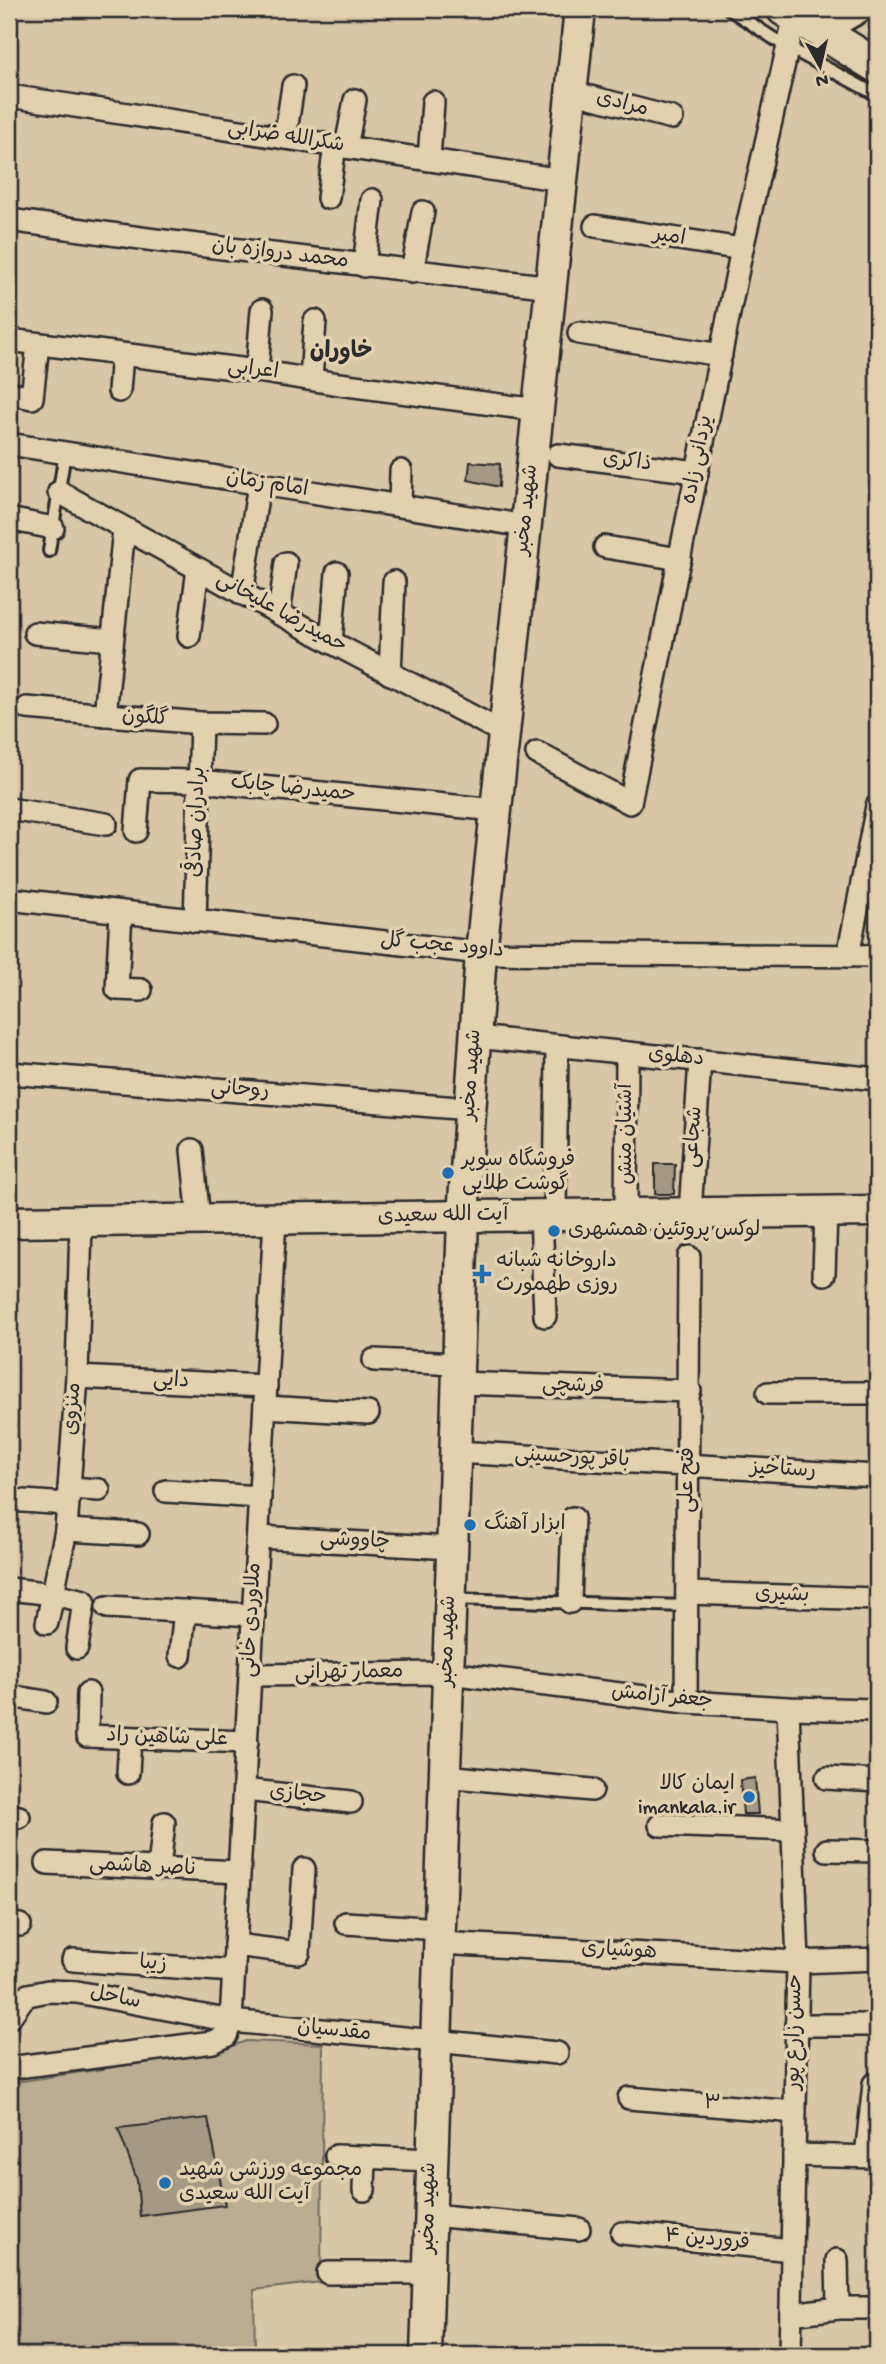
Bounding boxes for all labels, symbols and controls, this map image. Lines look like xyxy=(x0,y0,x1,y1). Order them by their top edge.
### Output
north arrow xyxy=(784,32,854,102)
text: N xyxy=(814,67,830,92)
street label: مرادی xyxy=(593,86,651,124)
street label: شکرالله ضرابی xyxy=(226,116,346,160)
street label: امیر xyxy=(649,223,687,253)
street label: محمد دروازه بان xyxy=(210,234,350,276)
district label: خاوران xyxy=(310,339,372,366)
street label: اعرابی xyxy=(226,355,280,387)
street label: یزدانی زاده xyxy=(678,414,720,506)
street label: ذاکری xyxy=(601,448,653,478)
street label: شهید مخبر xyxy=(511,463,545,559)
street label: امام زمان xyxy=(224,466,310,504)
street label: حمیدرضا علیخانی xyxy=(211,568,351,660)
street label: گلگون xyxy=(121,702,170,733)
street label: برادران صادقی xyxy=(180,766,212,878)
street label: حمیدرضا چابک xyxy=(229,771,357,809)
street label: داوود عجب گل xyxy=(379,926,505,965)
street label: شهید مخبر xyxy=(457,1029,489,1123)
street label: دهلوی xyxy=(647,1043,705,1073)
street label: روحانی xyxy=(210,1076,270,1106)
street label: آشتیان منش xyxy=(613,1083,640,1184)
street label: شجاعی xyxy=(680,1105,710,1169)
place label: فروشگاه سوپر گوشت طلایی xyxy=(460,1146,575,1198)
marker: فروشگاه سوپر گوشت طلایی xyxy=(440,1165,456,1181)
street label: آیت الله سعیدی xyxy=(377,1201,509,1231)
place label: لوکس پروتئین همشهری xyxy=(568,1219,760,1244)
marker: لوکس پروتئین همشهری xyxy=(546,1223,562,1239)
place label: داروخانه شبانه روزی طهمورث xyxy=(496,1250,618,1299)
marker: داروخانه شبانه روزی طهمورث xyxy=(474,1266,490,1282)
street label: دایی xyxy=(152,1369,190,1395)
street label: فرشچی xyxy=(542,1373,604,1401)
street label: منزوی xyxy=(60,1382,88,1436)
street label: باقر پورحسینی xyxy=(514,1443,630,1475)
street label: فتح علی xyxy=(676,1447,702,1513)
street label: رستاخیز xyxy=(748,1457,816,1485)
place label: ابزار آهنگ xyxy=(484,1510,566,1538)
marker: ابزار آهنگ xyxy=(462,1517,478,1533)
street label: چاووشی xyxy=(319,1528,391,1556)
street label: ملاوردی خانی xyxy=(238,1562,268,1678)
street label: بشیری xyxy=(754,1583,810,1609)
street label: شهید مخبر xyxy=(435,1595,463,1689)
street label: معمار تهرانی xyxy=(294,1661,404,1687)
street label: جعفر آرامش xyxy=(610,1678,714,1716)
street label: علی شاهین راد xyxy=(106,1724,228,1754)
place label: ایمان کالا imankala.ir xyxy=(638,1773,737,1822)
street label: حجازی xyxy=(268,1781,328,1811)
marker: ایمان کالا imankala.ir xyxy=(741,1789,757,1805)
street label: ناصر هاشمی xyxy=(89,1853,197,1883)
street label: هوشیاری xyxy=(580,1938,658,1966)
street label: زیبا xyxy=(138,1952,168,1978)
street label: حسن زارع پور xyxy=(782,1974,810,2092)
street label: ساحل xyxy=(88,1981,143,2016)
street label: مقدسیان xyxy=(296,2016,372,2048)
street label: ۳ xyxy=(702,2092,722,2118)
place label: مجموعه ورزشی شهید آیت‌ الله سعیدی xyxy=(179,2159,362,2208)
street label: شهید مخبر xyxy=(417,2162,443,2256)
marker: مجموعه ورزشی شهید آیت‌ الله سعیدی xyxy=(157,2175,173,2191)
street label: فروردین ۴ xyxy=(664,2225,750,2257)

